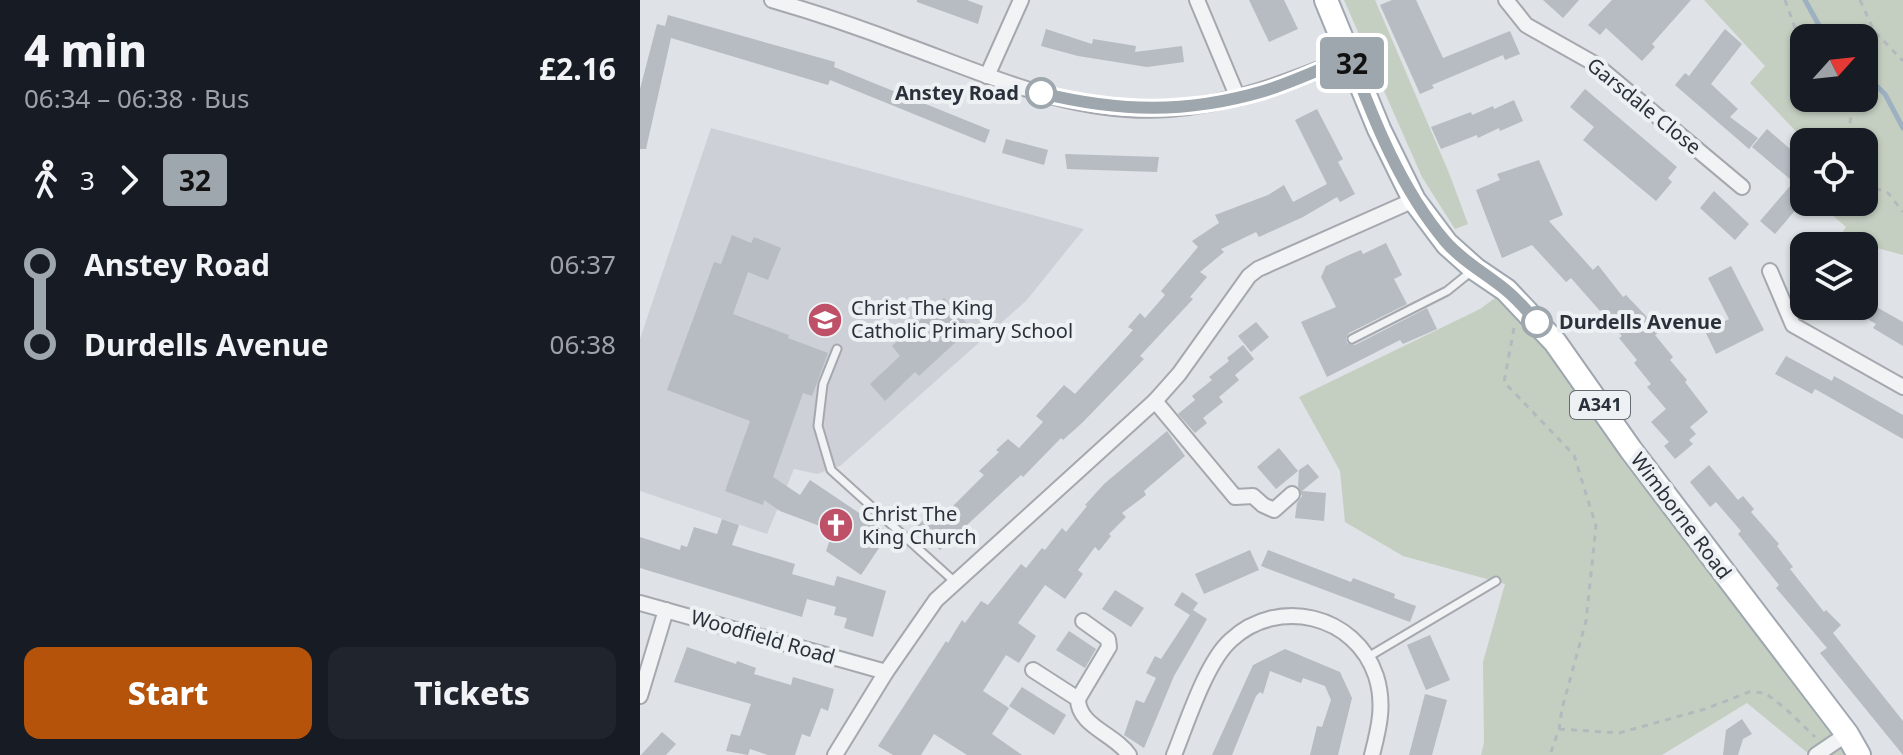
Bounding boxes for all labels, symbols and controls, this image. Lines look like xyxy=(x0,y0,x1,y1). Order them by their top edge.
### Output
text: 4 min xyxy=(24,20,147,80)
north arrow xyxy=(1790,24,1878,112)
map controls xyxy=(1790,24,1878,320)
line badge: 32 xyxy=(1316,37,1388,89)
text: 32 xyxy=(1336,44,1368,82)
text: £2.16 xyxy=(539,48,616,89)
street label: Garsdale Close xyxy=(1582,51,1707,160)
marker: Anstey Road xyxy=(1026,78,1056,108)
place label: Anstey Road xyxy=(895,79,1019,106)
text: 06:34 – 06:38 · Bus xyxy=(24,80,249,116)
button: locate xyxy=(1790,128,1878,216)
icon: walk xyxy=(24,158,68,202)
icon: forward xyxy=(107,158,151,202)
text: 32 xyxy=(179,161,211,199)
text: 3 xyxy=(80,162,95,198)
button: layers xyxy=(1790,232,1878,320)
text: Anstey Road xyxy=(84,244,270,285)
text: 06:37 xyxy=(550,246,616,282)
place label: Christ The King Catholic Primary School xyxy=(851,294,1073,344)
school or university icon: Christ The King Catholic Primary School xyxy=(806,301,844,339)
marker: Durdells Avenue xyxy=(1522,307,1552,337)
place label: Durdells Avenue xyxy=(1559,308,1722,335)
text: Durdells Avenue xyxy=(84,324,329,365)
text: 06:38 xyxy=(550,326,616,362)
road number: A341 xyxy=(1570,391,1630,419)
street label: Wimborne Road xyxy=(1625,447,1738,585)
place label: Christ The King Church xyxy=(862,500,977,550)
church icon: Christ The King Church xyxy=(817,506,855,544)
street label: Woodfield Road xyxy=(688,603,838,670)
button: Start xyxy=(24,647,312,739)
button: Tickets xyxy=(328,647,616,739)

